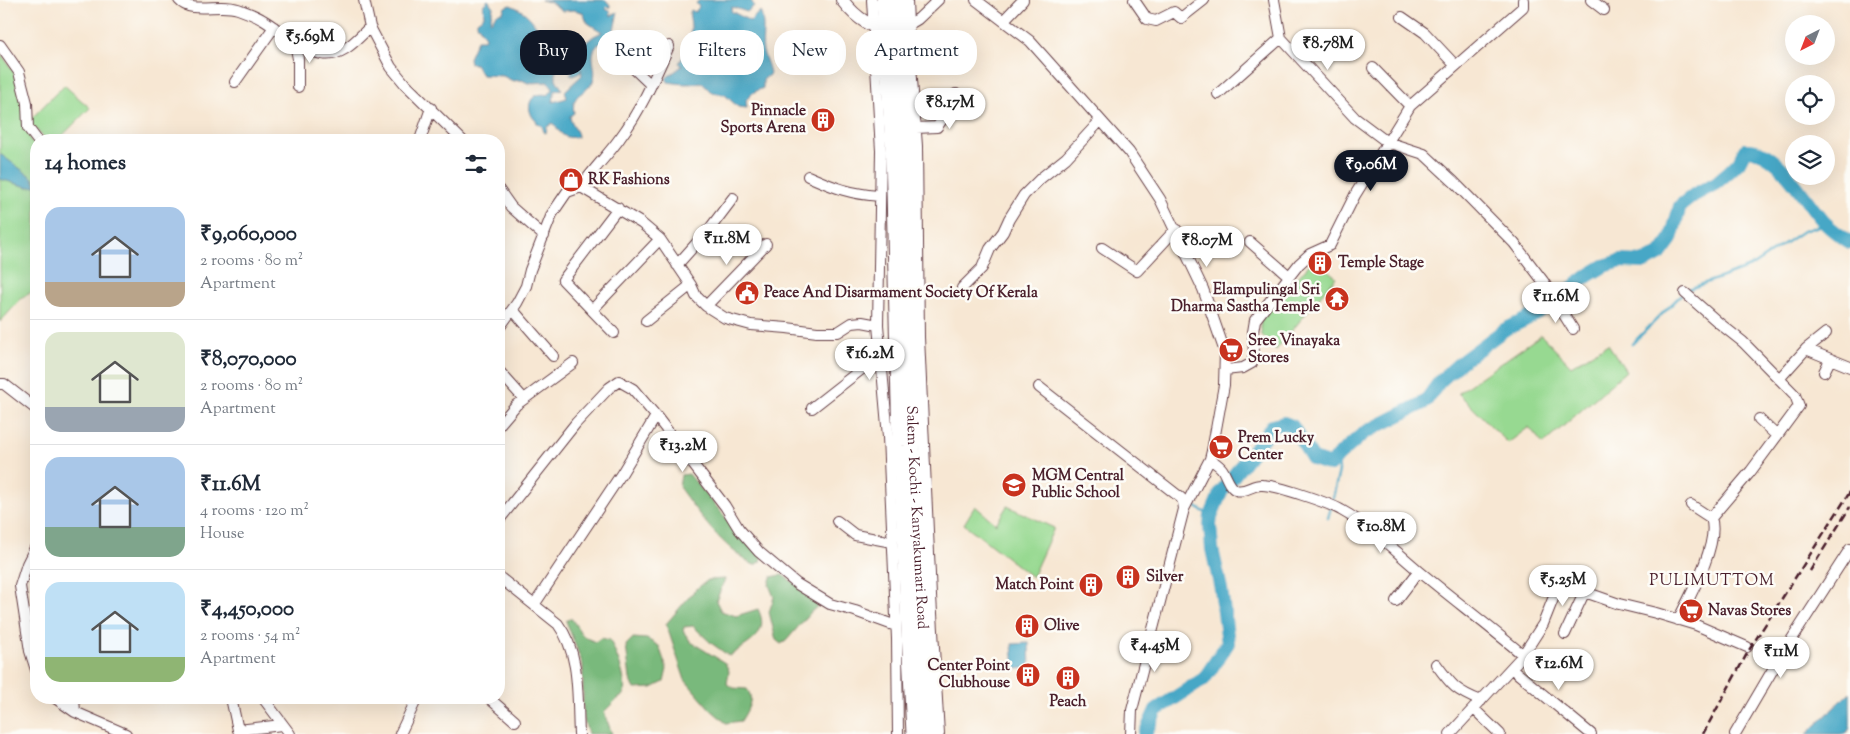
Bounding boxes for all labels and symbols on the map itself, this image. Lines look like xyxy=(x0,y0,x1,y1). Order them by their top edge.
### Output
north arrow xyxy=(1785,15,1835,65)
pin: ₹5.69M xyxy=(269,22,351,64)
pin: ₹8.78M xyxy=(1287,28,1369,71)
pin: ₹8.17M xyxy=(909,88,991,130)
place label: Pinnacle Sports Arena xyxy=(720,101,806,139)
building icon: Pinnacle Sports Arena xyxy=(810,107,836,133)
pin: ₹9.06M xyxy=(1330,150,1412,192)
shop icon: RK Fashions xyxy=(558,167,584,193)
place label: RK Fashions xyxy=(588,170,670,191)
pin: ₹11.8M xyxy=(686,224,768,266)
pin: ₹8.07M xyxy=(1166,226,1248,268)
building icon: Temple Stage xyxy=(1307,250,1333,276)
place label: Temple Stage xyxy=(1338,253,1424,274)
public building icon: Peace And Disarmament Society Of Kerala xyxy=(734,280,760,306)
place label: Elampulingal Sri Dharma Sastha Temple xyxy=(1171,280,1321,318)
pin: ₹11.6M xyxy=(1515,282,1597,324)
place label: Peace And Disarmament Society Of Kerala xyxy=(764,283,1038,304)
temple icon: Elampulingal Sri Dharma Sastha Temple xyxy=(1324,286,1350,312)
place label: Sree Vinayaka Stores xyxy=(1248,331,1340,369)
supermarket icon: Sree Vinayaka Stores xyxy=(1218,337,1244,363)
pin: ₹16.2M xyxy=(829,338,911,381)
street label: Salem - Kochi - Kanyakumari Road xyxy=(901,406,933,630)
place label: Prem Lucky Center xyxy=(1238,428,1315,466)
pin: ₹13.2M xyxy=(642,430,724,473)
supermarket icon: Prem Lucky Center xyxy=(1208,434,1234,460)
place label: MGM Central Public School xyxy=(1032,466,1125,504)
school or university icon: MGM Central Public School xyxy=(1001,472,1027,498)
pin: ₹10.8M xyxy=(1340,512,1422,554)
building icon: Silver xyxy=(1115,564,1141,590)
pin: ₹5.25M xyxy=(1522,564,1604,607)
place label: Silver xyxy=(1146,567,1184,588)
district label: PULIMUTTOM xyxy=(1649,570,1775,593)
building icon: Match Point xyxy=(1078,572,1104,598)
place label: Match Point xyxy=(995,575,1075,596)
supermarket icon: Navas Stores xyxy=(1678,598,1704,624)
place label: Navas Stores xyxy=(1708,601,1791,622)
building icon: Olive xyxy=(1014,613,1040,639)
place label: Olive xyxy=(1044,616,1080,637)
pin: ₹4.45M xyxy=(1114,630,1196,673)
pin: ₹11M xyxy=(1751,636,1811,679)
pin: ₹12.6M xyxy=(1518,648,1600,691)
place label: Center Point Clubhouse xyxy=(928,656,1011,694)
building icon: Center Point Clubhouse xyxy=(1015,662,1041,688)
building icon: Peach xyxy=(1055,665,1081,691)
place label: Peach xyxy=(1049,692,1087,713)

